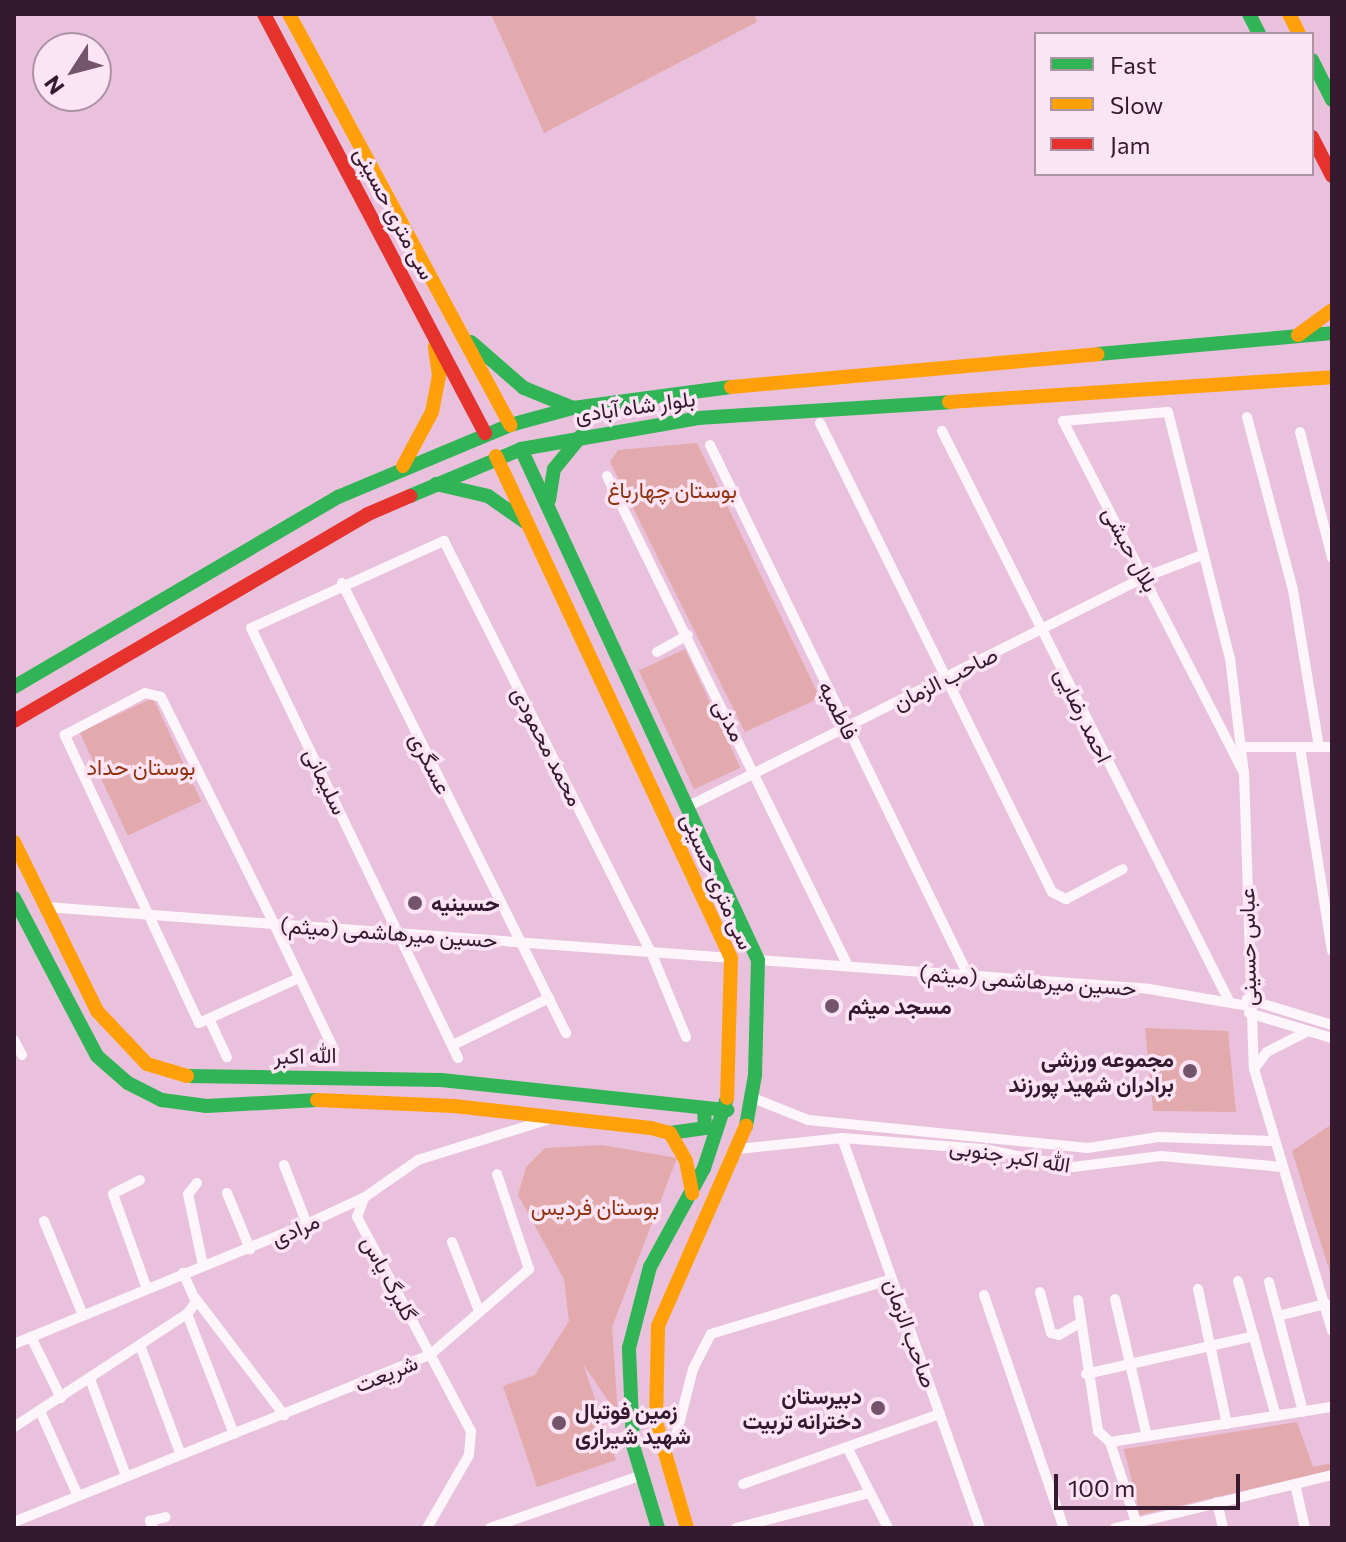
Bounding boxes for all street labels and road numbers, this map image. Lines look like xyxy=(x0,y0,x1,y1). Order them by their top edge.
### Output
street label: سی متری حسینی xyxy=(349,142,441,284)
street label: بلوار شاه آبادی xyxy=(573,385,697,427)
street label: بلال حبشی xyxy=(1097,502,1165,596)
street label: صاحب الزمان xyxy=(888,640,1002,716)
street label: احمد رضایی xyxy=(1050,663,1118,767)
street label: فاطمیه xyxy=(814,676,864,744)
street label: محمد محمودی xyxy=(507,682,589,810)
street label: مدنی xyxy=(708,694,752,746)
street label: عسگری xyxy=(404,728,458,798)
street label: سلیمانی xyxy=(299,743,353,819)
street label: سی متری حسینی xyxy=(676,809,760,953)
street label: عباس حسینی xyxy=(1233,888,1261,1006)
street label: حسین میرهاشمی (میثم) xyxy=(280,911,498,953)
street label: حسین میرهاشمی (میثم) xyxy=(919,959,1137,1001)
street label: الله اکبر xyxy=(273,1041,337,1069)
street label: الله اکبر جنوبی xyxy=(948,1132,1072,1178)
street label: مرادی xyxy=(267,1207,323,1251)
street label: گلبرگ یاس xyxy=(357,1231,423,1325)
street label: صاحب الزمان xyxy=(879,1275,943,1391)
street label: شریعت xyxy=(351,1348,421,1398)

